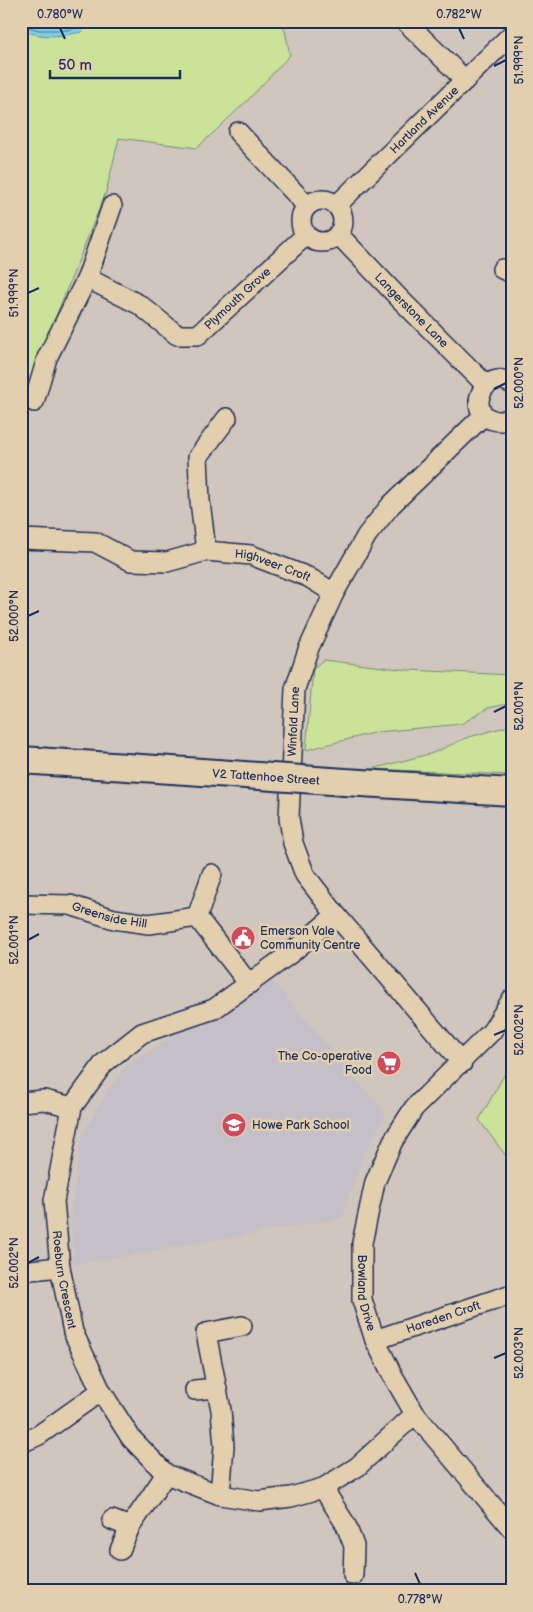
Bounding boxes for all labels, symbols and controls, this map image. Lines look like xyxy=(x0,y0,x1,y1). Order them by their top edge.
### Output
text: 0.780°W xyxy=(37,7,83,22)
text: 0.782°W xyxy=(436,7,482,22)
text: 51.999°N xyxy=(512,35,527,85)
scale bar xyxy=(50,48,180,80)
text: 50 m xyxy=(58,56,92,75)
street label: Hartland Avenue xyxy=(387,83,462,157)
street label: Plymouth Grove xyxy=(202,264,274,333)
text: 51.999°N xyxy=(7,268,22,318)
street label: Langerstone Lane xyxy=(371,270,451,351)
text: 52.000°N xyxy=(512,357,527,409)
street label: Highveer Croft xyxy=(234,547,314,585)
text: 52.000°N xyxy=(7,590,22,642)
text: 52.001°N xyxy=(512,681,527,731)
street label: Winfold Lane xyxy=(285,686,303,757)
street label: V2 Tattenhoe Street xyxy=(212,766,320,789)
street label: Greenside Hill xyxy=(70,899,148,932)
text: 52.001°N xyxy=(7,915,22,965)
place label: Emerson Vale Community Centre xyxy=(260,924,360,953)
public building icon: Emerson Vale Community Centre xyxy=(230,925,256,951)
text: 52.002°N xyxy=(512,1004,527,1056)
place label: The Co-operative Food xyxy=(278,1049,372,1078)
supermarket icon: The Co-operative Food xyxy=(376,1050,402,1076)
school or university icon: Howe Park School xyxy=(221,1112,247,1138)
place label: Howe Park School xyxy=(252,1118,350,1133)
street label: Roeburn Crescent xyxy=(49,1230,79,1331)
text: 52.002°N xyxy=(7,1237,22,1289)
street label: Bowland Drive xyxy=(354,1255,379,1333)
street label: Hareden Croft xyxy=(404,1298,483,1337)
text: 52.003°N xyxy=(512,1327,527,1379)
text: 0.778°W xyxy=(398,1592,442,1607)

